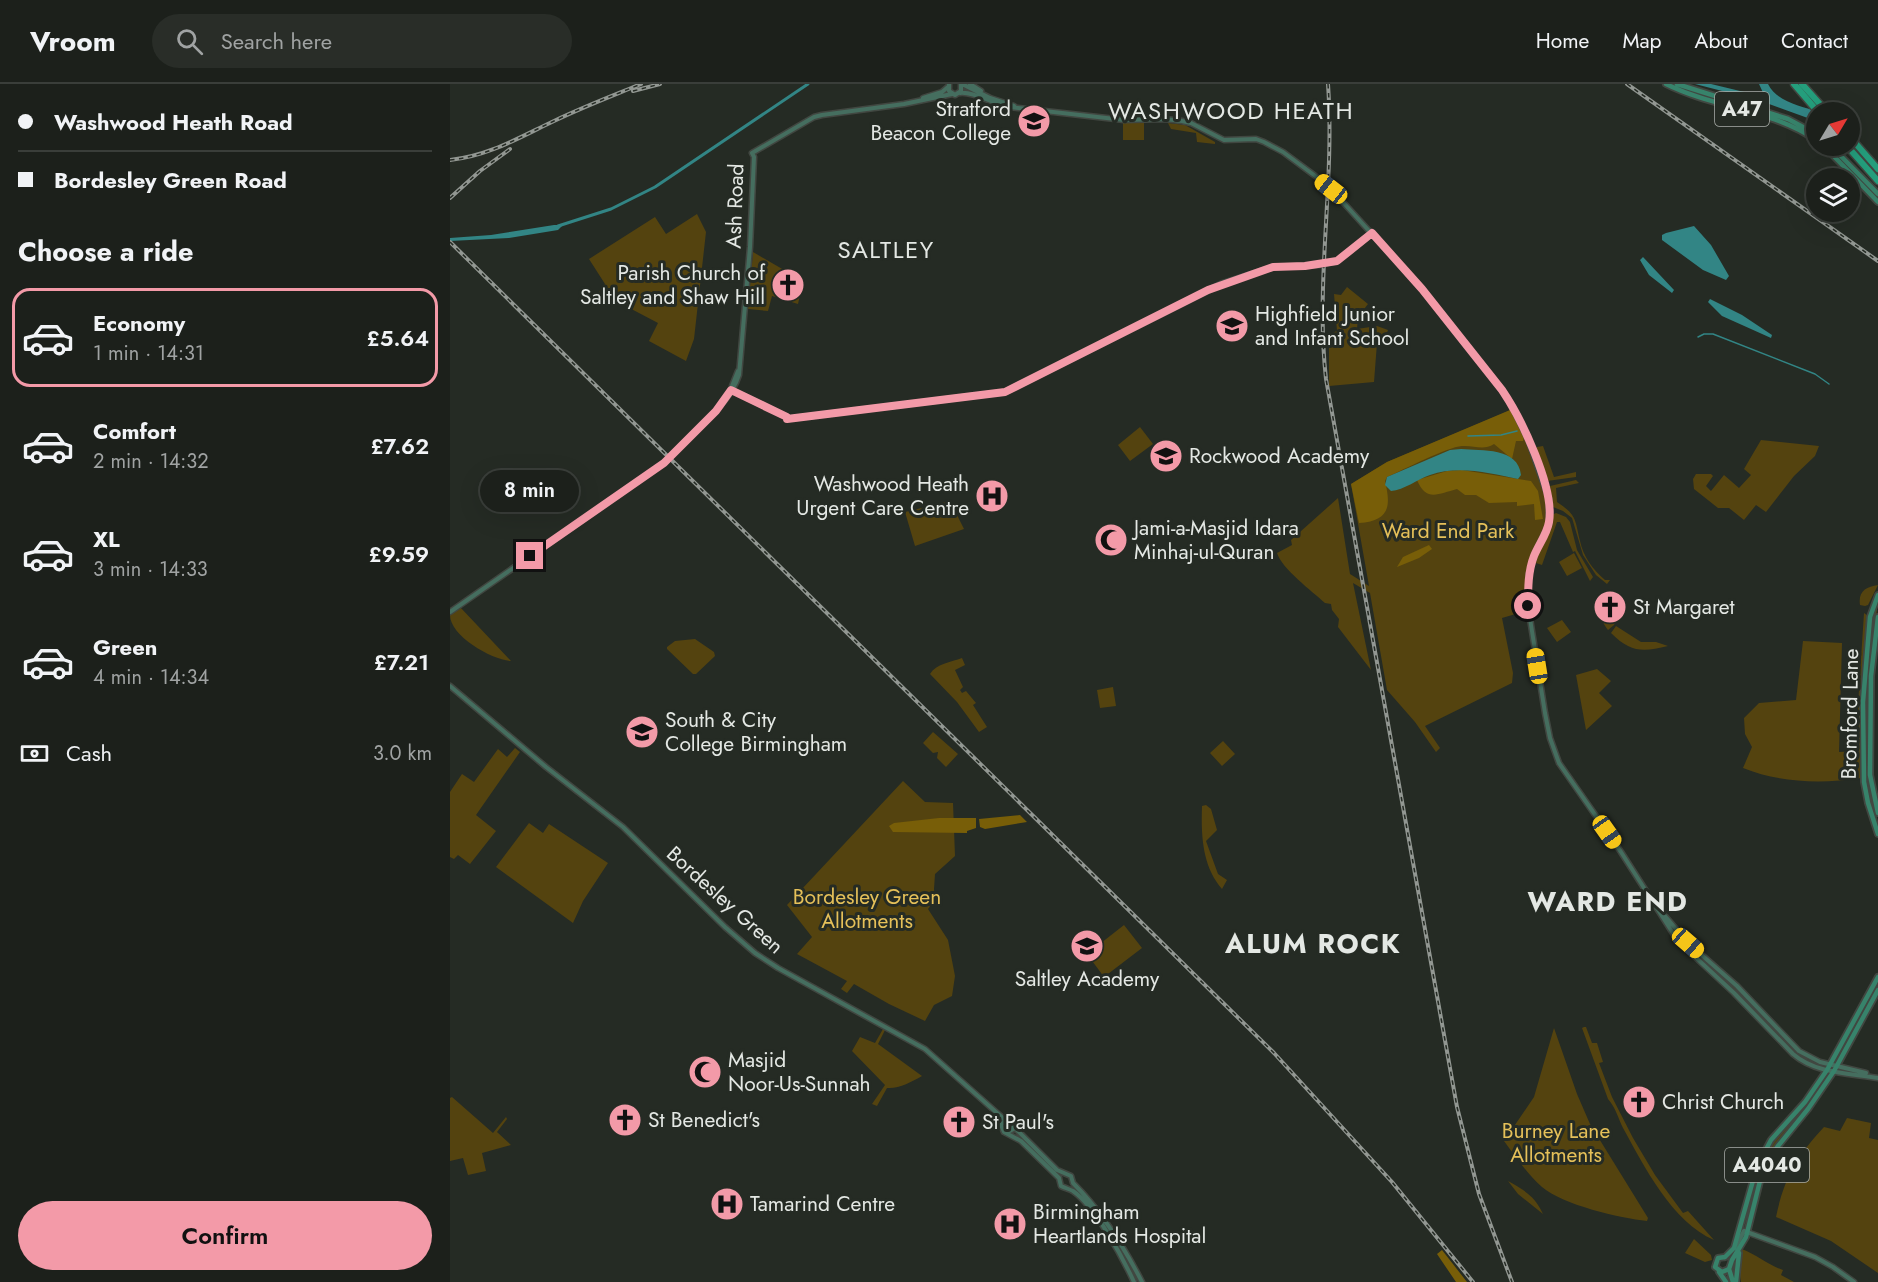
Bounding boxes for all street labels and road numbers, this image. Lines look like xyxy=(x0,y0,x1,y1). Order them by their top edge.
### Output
road number: A47 xyxy=(1715,92,1769,126)
street label: Ash Road xyxy=(719,163,751,249)
street label: Bromford Lane xyxy=(1834,648,1866,780)
street label: Bordesley Green xyxy=(660,839,790,961)
road number: A4040 xyxy=(1725,1148,1809,1182)

